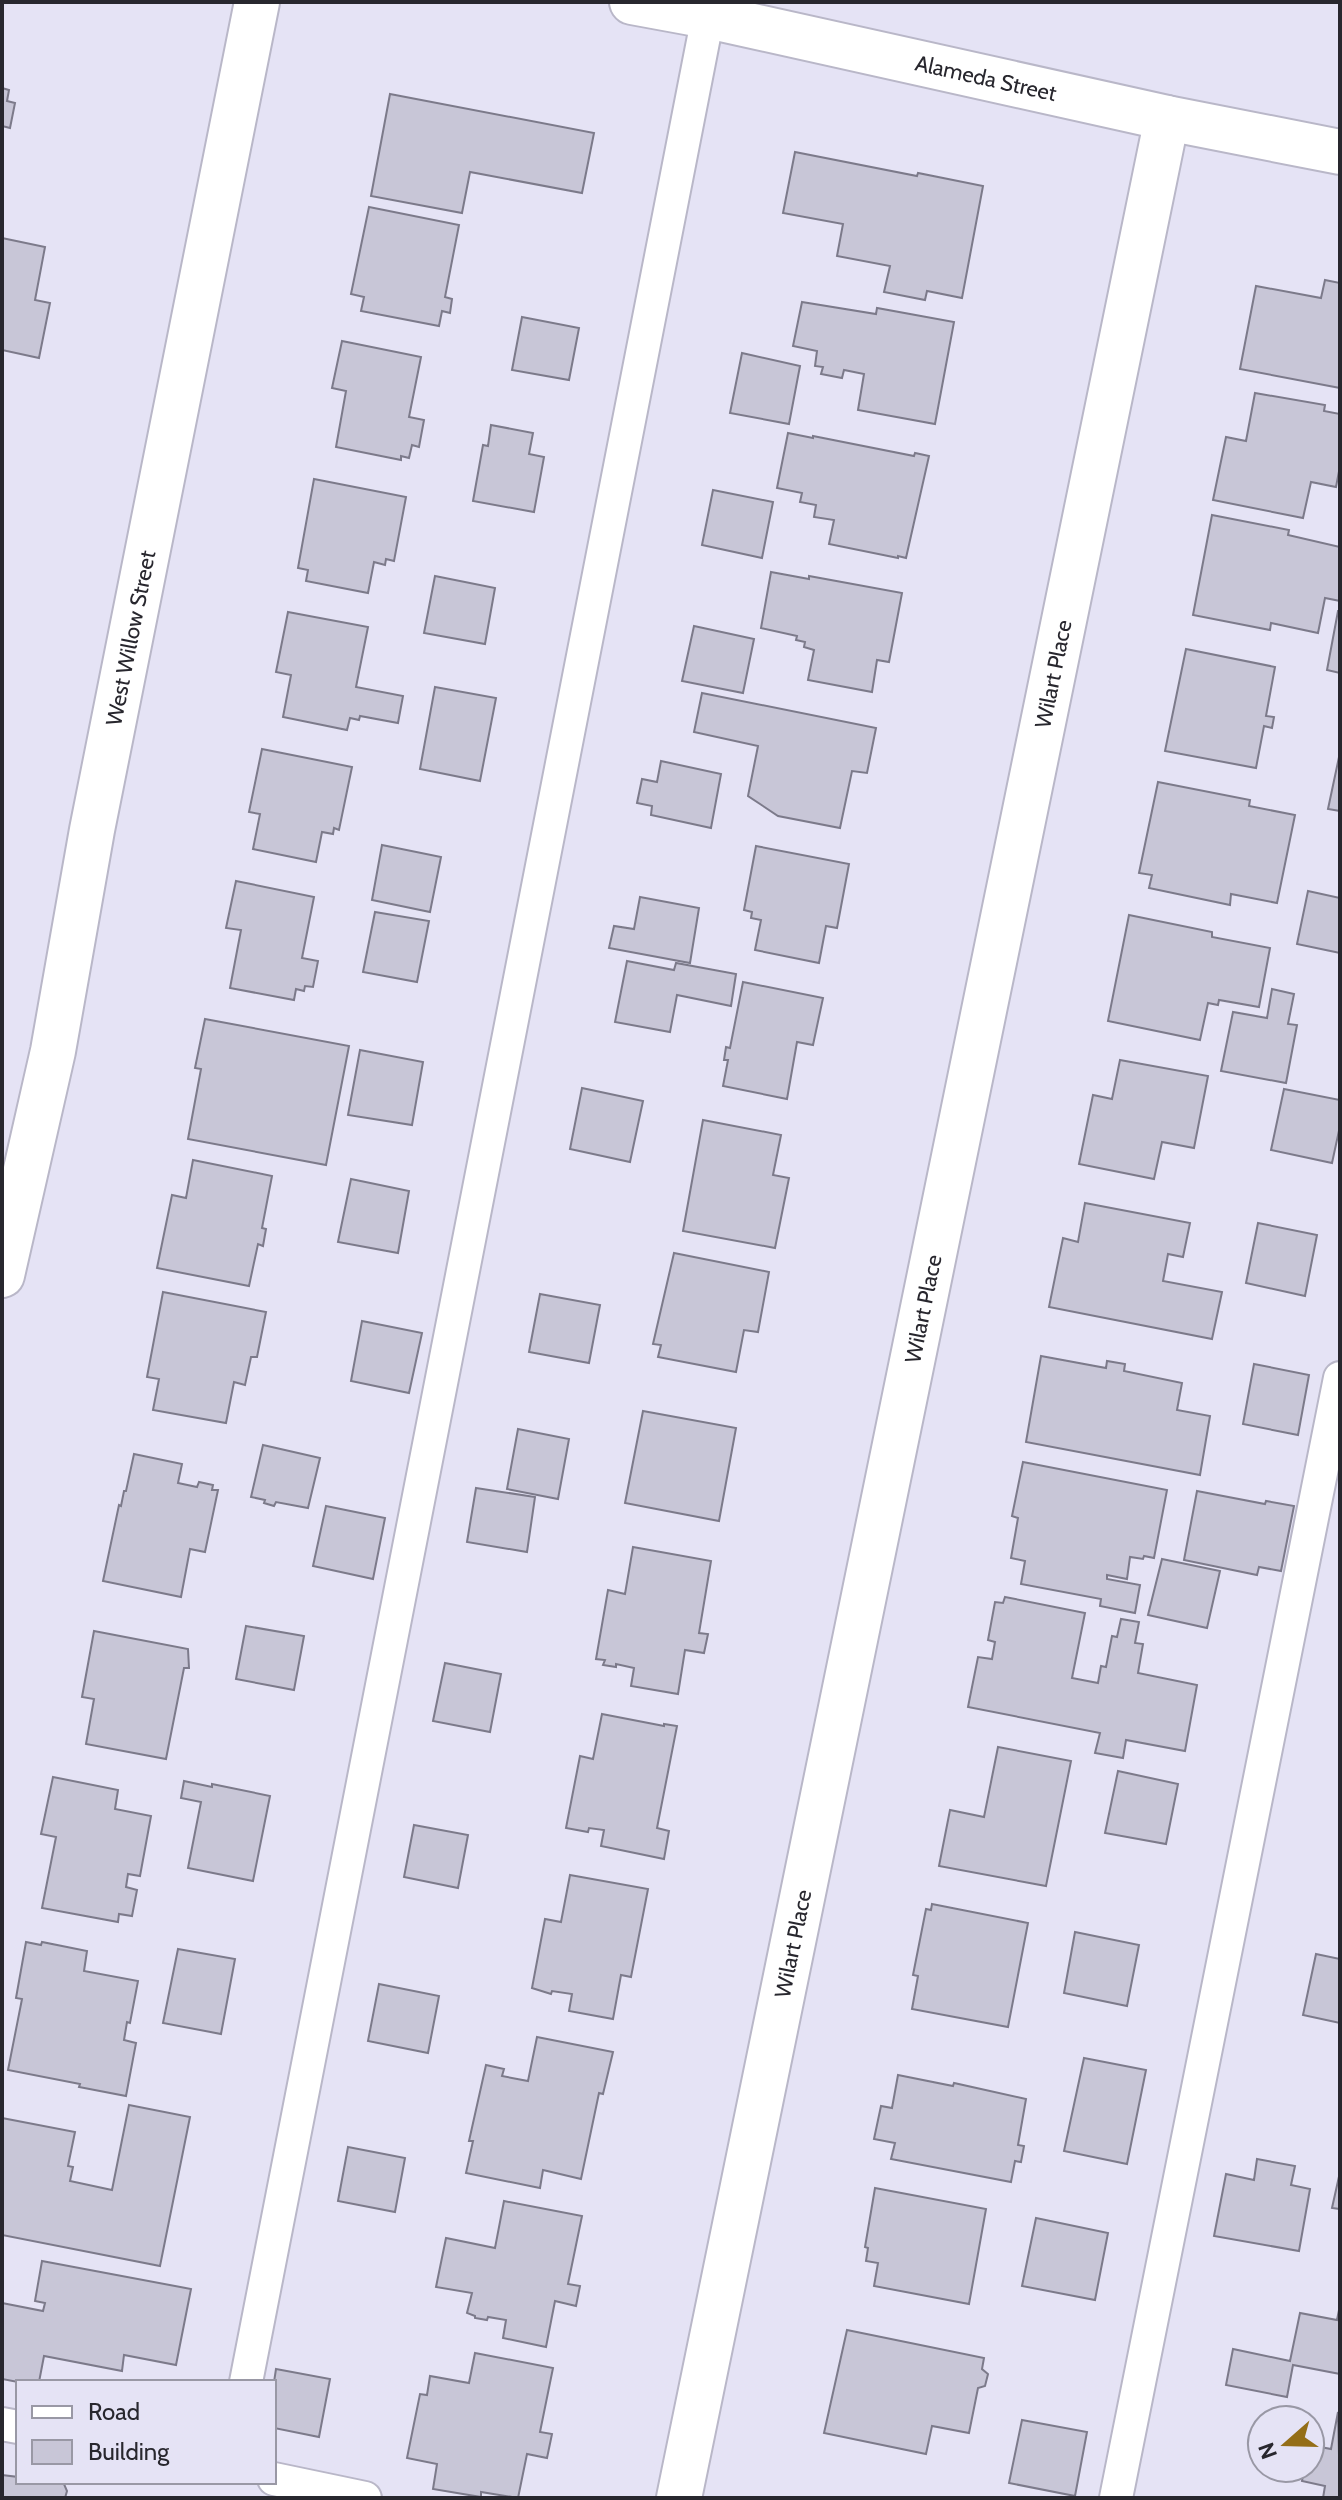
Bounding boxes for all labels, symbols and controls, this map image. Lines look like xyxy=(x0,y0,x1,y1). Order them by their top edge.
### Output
street label: Alameda Street xyxy=(913,49,1060,107)
street label: West Willow Street xyxy=(100,548,162,728)
street label: Wilart Place xyxy=(1029,618,1078,731)
street label: Wilart Place xyxy=(899,1252,948,1365)
street label: Wilart Place xyxy=(769,1887,817,2000)
legend xyxy=(16,2380,276,2484)
text: Road xyxy=(88,2397,140,2426)
north arrow xyxy=(1246,2404,1326,2484)
text: Building xyxy=(88,2437,170,2466)
text: N xyxy=(1252,2439,1283,2463)

